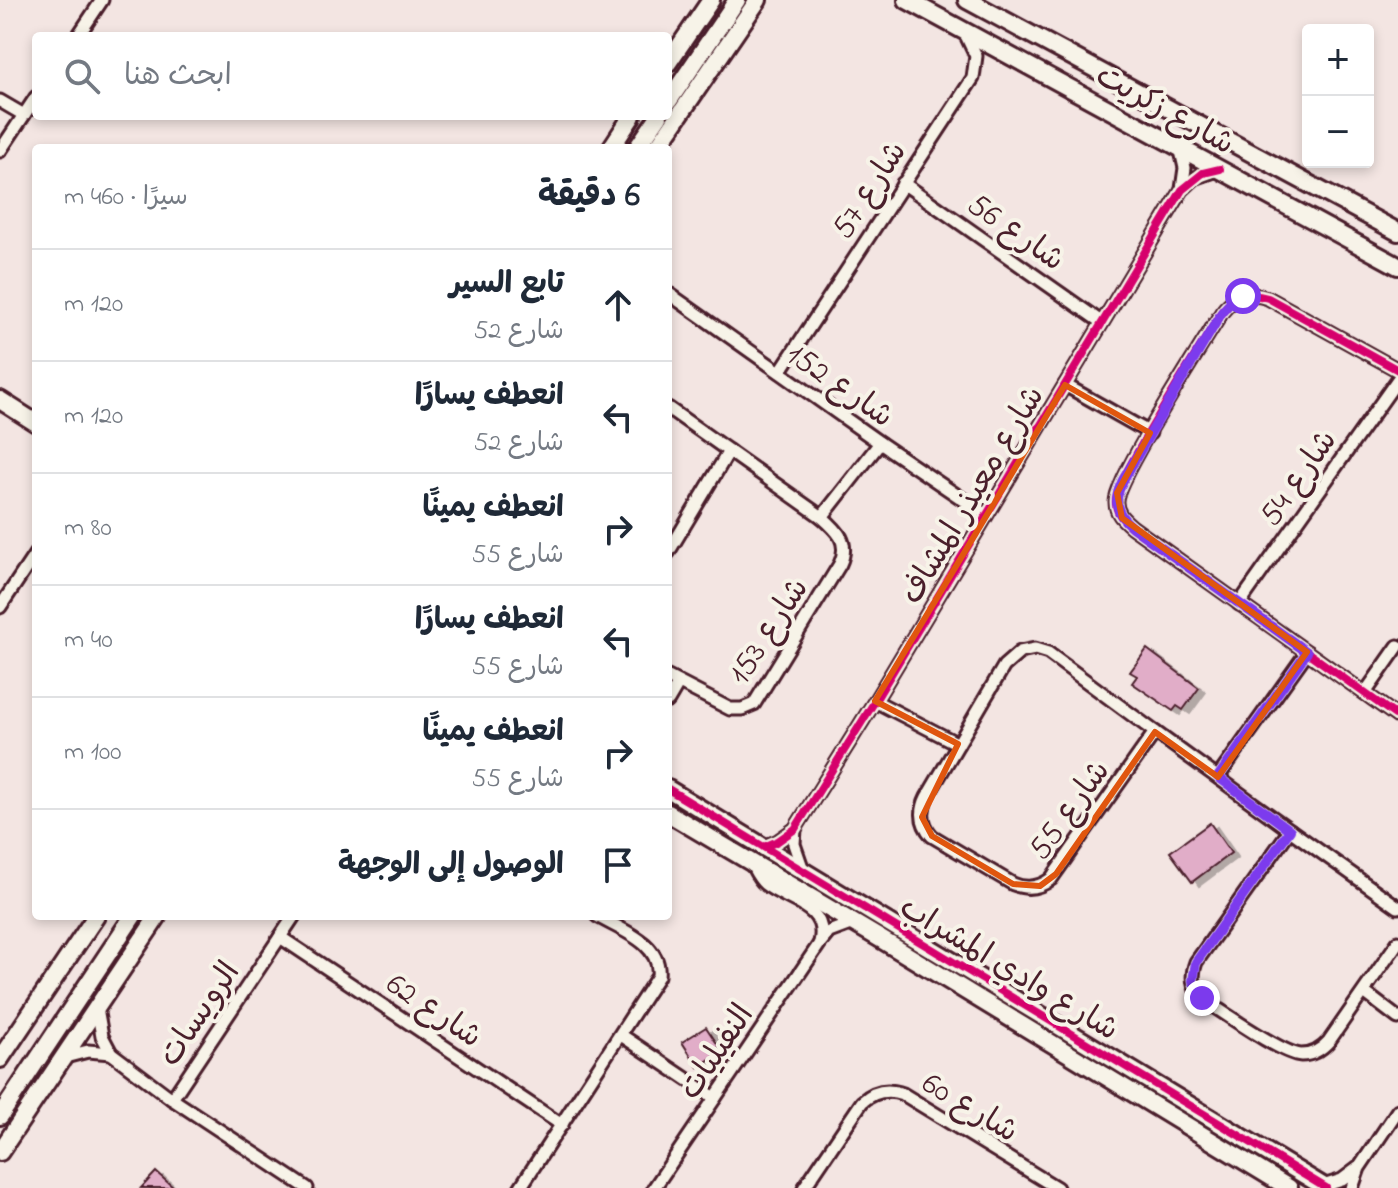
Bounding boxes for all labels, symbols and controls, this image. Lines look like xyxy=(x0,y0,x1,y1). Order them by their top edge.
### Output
map controls xyxy=(1302,24,1374,168)
button: + xyxy=(1302,24,1374,96)
search box xyxy=(32,32,672,120)
icon: search xyxy=(60,54,104,98)
street label: شارع زكريت xyxy=(1086,54,1242,169)
text: ابحث هنا xyxy=(124,55,232,99)
button: − xyxy=(1302,96,1374,168)
street label: شارع 57 xyxy=(822,133,920,249)
text: 6 دقيقة xyxy=(538,172,640,222)
text: سيرًا · 460 m xyxy=(64,179,188,217)
street label: شارع 56 xyxy=(957,183,1073,285)
text: تابع السير xyxy=(450,263,564,307)
route start xyxy=(1225,278,1261,314)
icon: ahead xyxy=(596,283,640,327)
text: 120 m xyxy=(64,286,123,324)
text: شارع 52 xyxy=(473,313,564,351)
street label: شارع 152 xyxy=(776,333,902,441)
text: انعطف يسارًا xyxy=(415,375,564,419)
street label: شارع معيذر المشاف xyxy=(890,378,1058,614)
icon: left xyxy=(596,395,640,439)
text: 120 m xyxy=(64,398,123,436)
street label: شارع 54 xyxy=(1249,421,1350,537)
text: شارع 52 xyxy=(473,425,564,463)
text: انعطف يمينًا xyxy=(423,487,564,531)
icon: right xyxy=(596,507,640,551)
text: 80 m xyxy=(64,510,112,548)
text: شارع 55 xyxy=(471,537,564,575)
street label: شارع 153 xyxy=(718,569,822,695)
text: انعطف يسارًا xyxy=(415,599,564,643)
icon: left xyxy=(596,619,640,663)
text: 40 m xyxy=(64,622,113,660)
text: شارع 55 xyxy=(471,649,564,687)
text: انعطف يمينًا xyxy=(423,711,564,755)
icon: right xyxy=(596,731,640,775)
text: 100 m xyxy=(64,734,121,772)
street label: شارع 55 xyxy=(1018,751,1123,871)
text: شارع 55 xyxy=(471,761,564,799)
icon: arrive xyxy=(596,843,640,887)
text: الوصول إلى الوجهة xyxy=(338,844,564,888)
street label: شارع وادي المشراب xyxy=(889,886,1127,1054)
street label: الرويسات xyxy=(148,953,253,1077)
street label: شارع 62 xyxy=(375,962,491,1061)
route end xyxy=(1184,980,1220,1016)
street label: النفيليات xyxy=(669,996,767,1110)
street label: شارع 60 xyxy=(912,1062,1026,1156)

